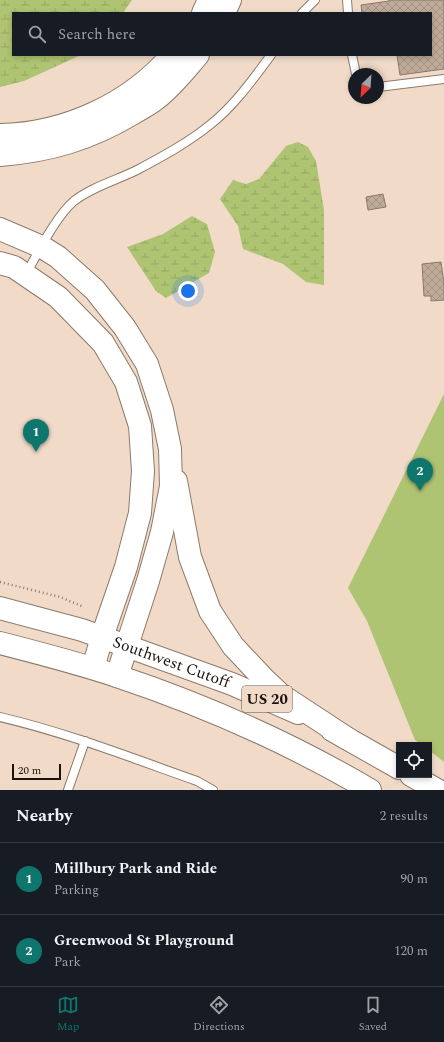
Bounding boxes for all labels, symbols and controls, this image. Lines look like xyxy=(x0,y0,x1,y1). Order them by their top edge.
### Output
search box xyxy=(12,12,432,56)
icon: search xyxy=(26,23,48,45)
text: Search here xyxy=(58,23,136,46)
north arrow xyxy=(348,68,384,104)
your location xyxy=(178,281,198,301)
pin: 1 xyxy=(23,419,49,452)
pin: 2 xyxy=(407,458,433,491)
street label: Southwest Cutoff xyxy=(109,630,235,695)
road number: US 20 xyxy=(242,686,292,712)
map controls xyxy=(396,742,432,778)
button: locate xyxy=(396,742,432,778)
scale bar xyxy=(12,762,61,781)
text: 20 m xyxy=(18,762,41,779)
text: Nearby xyxy=(16,803,72,829)
text: 2 results xyxy=(380,806,428,826)
text: Millbury Park and Ride xyxy=(54,857,217,880)
text: 1 xyxy=(25,869,33,889)
text: 90 m xyxy=(401,869,428,889)
text: Parking xyxy=(54,880,99,900)
text: Greenwood St Playground xyxy=(54,929,234,952)
text: 2 xyxy=(25,941,33,961)
text: 120 m xyxy=(394,941,428,961)
text: Park xyxy=(54,952,81,972)
tab: Map xyxy=(57,994,79,1035)
tab: Directions xyxy=(193,994,245,1035)
tab: Saved xyxy=(359,994,387,1035)

